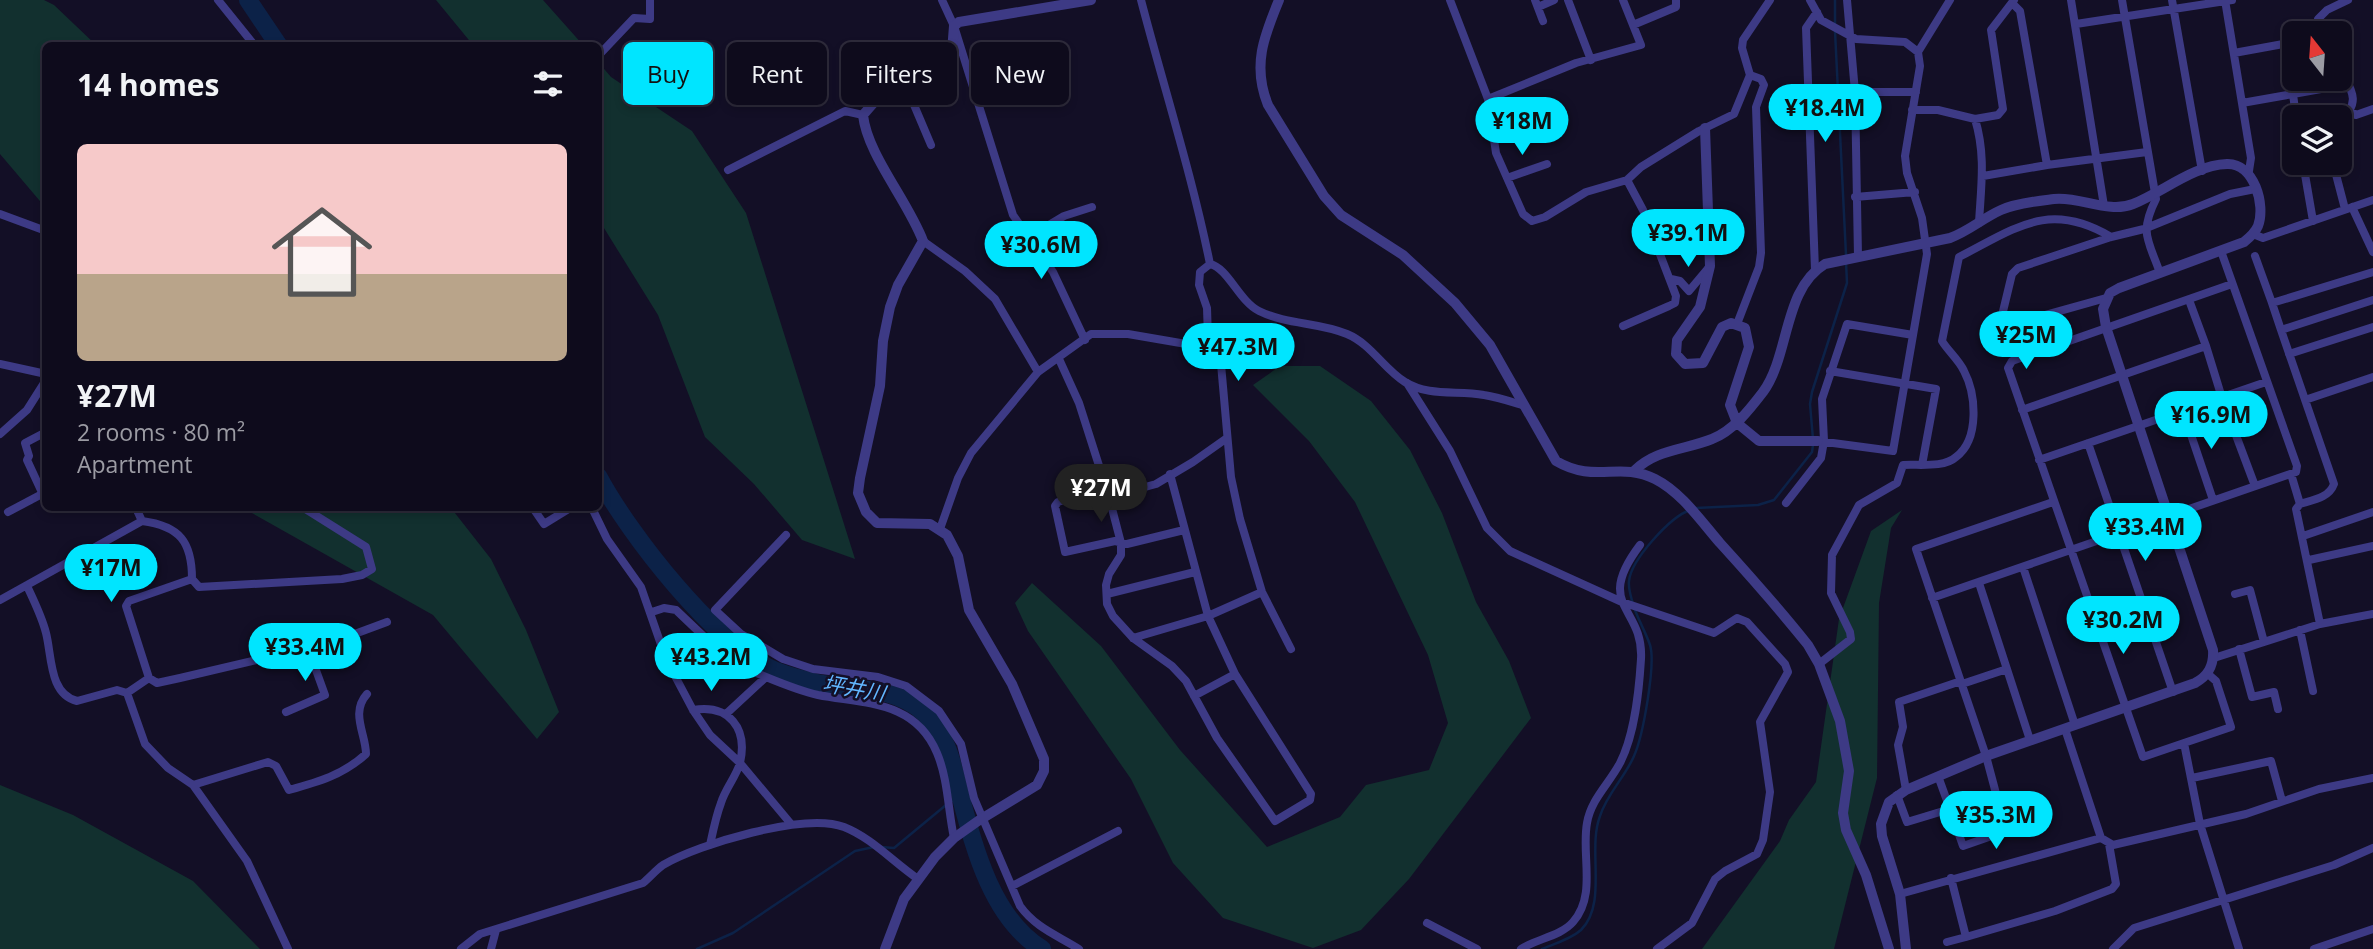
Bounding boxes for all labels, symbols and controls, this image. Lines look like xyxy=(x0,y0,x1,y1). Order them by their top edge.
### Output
north arrow xyxy=(2282,21,2352,91)
map controls xyxy=(2282,21,2352,175)
chip: Buy xyxy=(623,42,713,105)
chip: Rent xyxy=(727,42,827,105)
chip: Filters xyxy=(841,42,957,105)
chip: New xyxy=(971,42,1069,105)
text: 14 homes xyxy=(77,64,220,105)
icon: filters xyxy=(529,65,567,103)
pin: ¥18.4M xyxy=(1768,85,1882,144)
text: ¥18.4M xyxy=(1785,91,1865,123)
pin: ¥18M xyxy=(1481,97,1563,157)
text: ¥18M xyxy=(1491,104,1553,136)
button: layers xyxy=(2282,105,2352,175)
icon: home xyxy=(259,189,385,315)
pin: ¥39.1M xyxy=(1631,210,1745,269)
text: ¥39.1M xyxy=(1648,216,1728,248)
pin: ¥30.6M xyxy=(984,222,1098,281)
text: ¥30.6M xyxy=(1001,228,1081,260)
pin: ¥25M xyxy=(1985,312,2067,371)
text: ¥25M xyxy=(1995,318,2057,350)
pin: ¥47.3M xyxy=(1181,324,1295,383)
text: ¥47.3M xyxy=(1198,330,1278,362)
text: ¥27M xyxy=(77,375,157,416)
pin: ¥16.9M xyxy=(2154,392,2268,451)
text: ¥16.9M xyxy=(2171,398,2251,430)
text: 2 rooms · 80 m² xyxy=(77,416,245,448)
text: Apartment xyxy=(77,448,193,480)
pin: ¥27M xyxy=(1060,464,1142,524)
text: ¥27M xyxy=(1070,471,1132,503)
pin: ¥33.4M xyxy=(2088,504,2202,563)
text: ¥33.4M xyxy=(2105,510,2185,542)
pin: ¥17M xyxy=(70,544,152,604)
text: ¥17M xyxy=(80,551,142,583)
pin: ¥30.2M xyxy=(2066,596,2180,656)
text: ¥30.2M xyxy=(2083,603,2163,635)
pin: ¥33.4M xyxy=(248,624,362,683)
text: ¥33.4M xyxy=(265,630,345,662)
pin: ¥43.2M xyxy=(654,634,768,693)
text: ¥43.2M xyxy=(671,640,751,672)
water label: 坪井川 xyxy=(821,669,890,708)
pin: ¥35.3M xyxy=(1939,792,2053,851)
text: ¥35.3M xyxy=(1956,798,2036,830)

